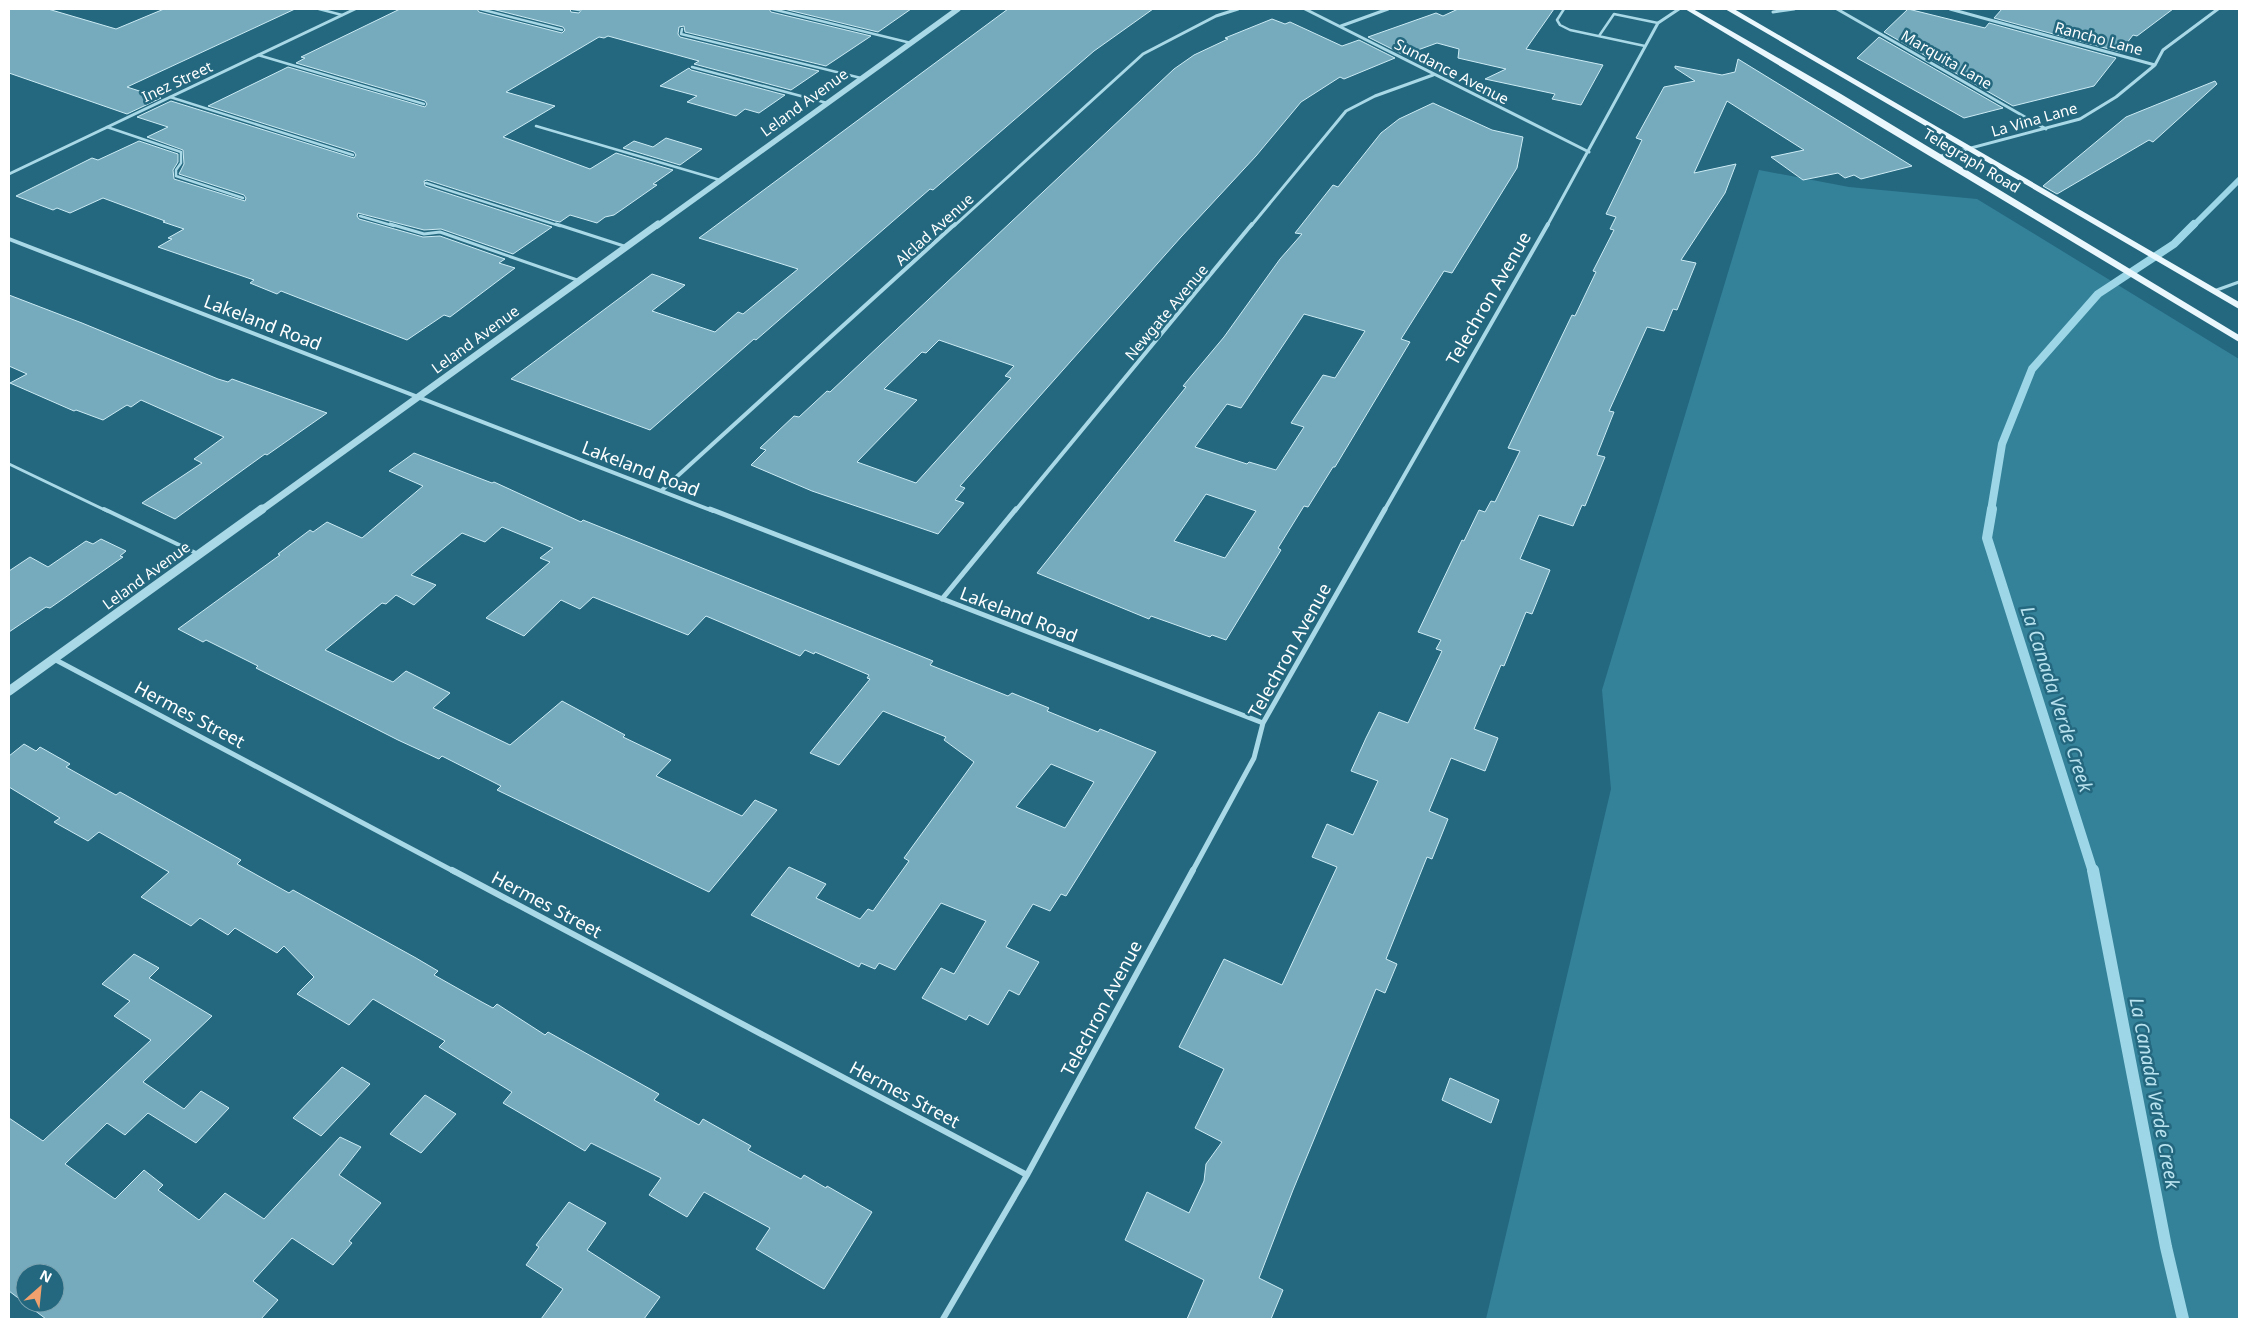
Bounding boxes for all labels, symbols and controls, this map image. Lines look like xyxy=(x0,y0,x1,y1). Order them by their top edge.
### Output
street label: Rancho Lane xyxy=(2053,17,2145,59)
street label: Marquita Lane xyxy=(1898,25,1996,93)
street label: Sundance Avenue xyxy=(1391,34,1513,108)
street label: Inez Street xyxy=(139,56,216,106)
street label: Leland Avenue xyxy=(756,63,852,141)
street label: La Vina Lane xyxy=(1989,97,2079,141)
street label: Telegraph Road xyxy=(1920,123,2024,197)
street label: Alclad Avenue xyxy=(891,189,977,269)
street label: Telechron Avenue xyxy=(1440,227,1536,369)
street label: Newgate Avenue xyxy=(1120,260,1212,364)
street label: Lakeland Road xyxy=(201,289,325,355)
street label: Leland Avenue xyxy=(427,300,523,378)
street label: Lakeland Road xyxy=(579,435,703,501)
street label: Leland Avenue xyxy=(98,536,194,614)
street label: Telechron Avenue xyxy=(1242,578,1336,722)
street label: Lakeland Road xyxy=(957,581,1081,647)
water label: La Canada Verde Creek xyxy=(2015,603,2100,796)
street label: Hermes Street xyxy=(131,675,250,753)
street label: Hermes Street xyxy=(488,865,607,943)
street label: Telechron Avenue xyxy=(1055,936,1147,1080)
water label: La Canada Verde Creek xyxy=(2124,995,2186,1191)
street label: Hermes Street xyxy=(846,1055,965,1133)
north arrow xyxy=(15,1263,65,1313)
text: N xyxy=(37,1265,56,1287)

